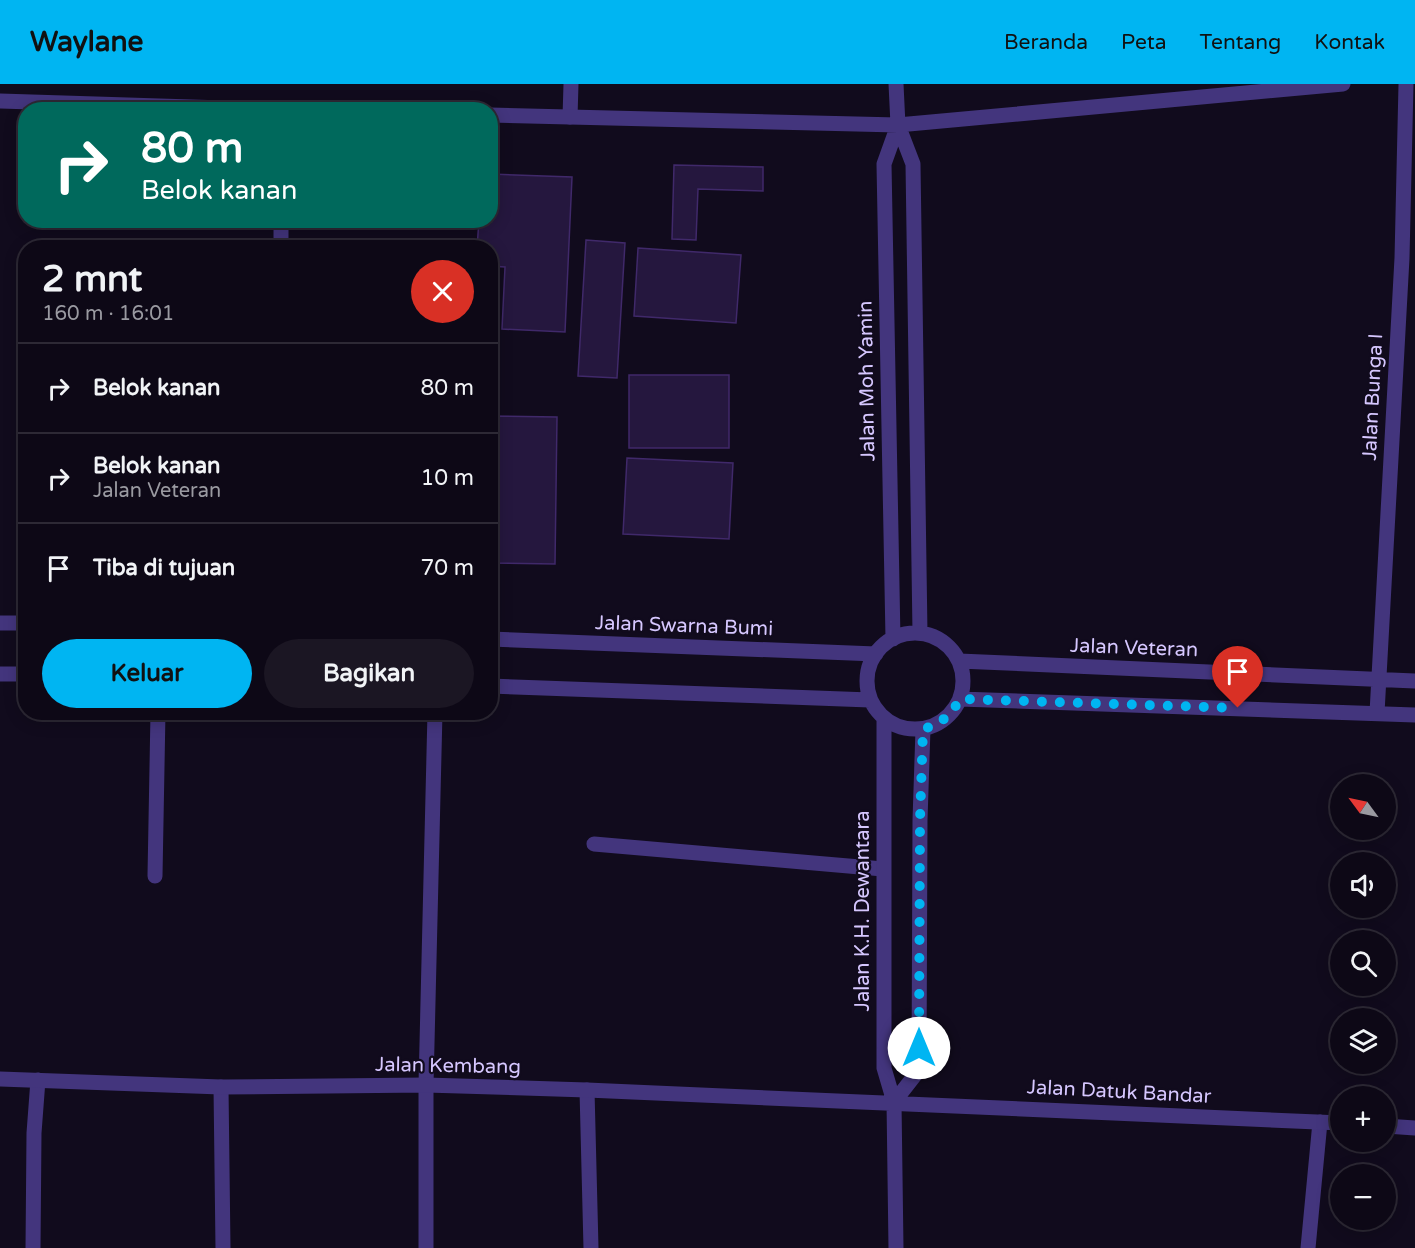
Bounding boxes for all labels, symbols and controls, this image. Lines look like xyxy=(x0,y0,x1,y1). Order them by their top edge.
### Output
text: Waylane xyxy=(30,25,143,59)
text: Beranda xyxy=(1004,30,1088,55)
text: Peta xyxy=(1121,30,1167,55)
text: Tentang xyxy=(1200,30,1281,55)
text: Kontak xyxy=(1314,30,1385,55)
text: 80 m xyxy=(141,123,243,174)
icon: right xyxy=(42,126,120,204)
text: Belok kanan xyxy=(141,174,297,207)
text: 2 mnt xyxy=(42,258,142,301)
button: close xyxy=(411,260,474,323)
street label: Jalan Moh Yamin xyxy=(854,300,880,462)
text: 160 m · 16:01 xyxy=(42,302,174,326)
street label: Jalan Bunga I xyxy=(1358,333,1388,461)
icon: right xyxy=(42,372,75,405)
text: Belok kanan xyxy=(93,375,220,401)
text: 80 m xyxy=(420,375,474,401)
text: Belok kanan xyxy=(93,453,220,479)
icon: right xyxy=(42,462,75,495)
text: 10 m xyxy=(420,465,474,491)
text: Jalan Veteran xyxy=(93,479,221,503)
icon: arrive xyxy=(42,552,75,585)
text: Tiba di tujuan xyxy=(93,555,235,581)
text: 70 m xyxy=(420,555,474,581)
street label: Jalan Swarna Bumi xyxy=(594,611,774,641)
street label: Jalan Veteran xyxy=(1070,634,1198,662)
button: Keluar xyxy=(42,639,252,708)
button: Bagikan xyxy=(264,639,474,708)
pin xyxy=(1212,646,1263,708)
icon: arrive xyxy=(1221,655,1254,688)
north arrow xyxy=(1330,774,1396,840)
map controls xyxy=(1330,774,1396,1230)
street label: Jalan K.H. Dewantara xyxy=(851,811,875,1011)
button: sound xyxy=(1330,852,1396,918)
button: search xyxy=(1330,930,1396,996)
button: layers xyxy=(1330,1008,1396,1074)
position arrow xyxy=(887,1016,951,1080)
street label: Jalan Kembang xyxy=(375,1053,521,1079)
street label: Jalan Datuk Bandar xyxy=(1026,1075,1212,1109)
button: + xyxy=(1330,1086,1396,1152)
button: − xyxy=(1330,1164,1396,1230)

